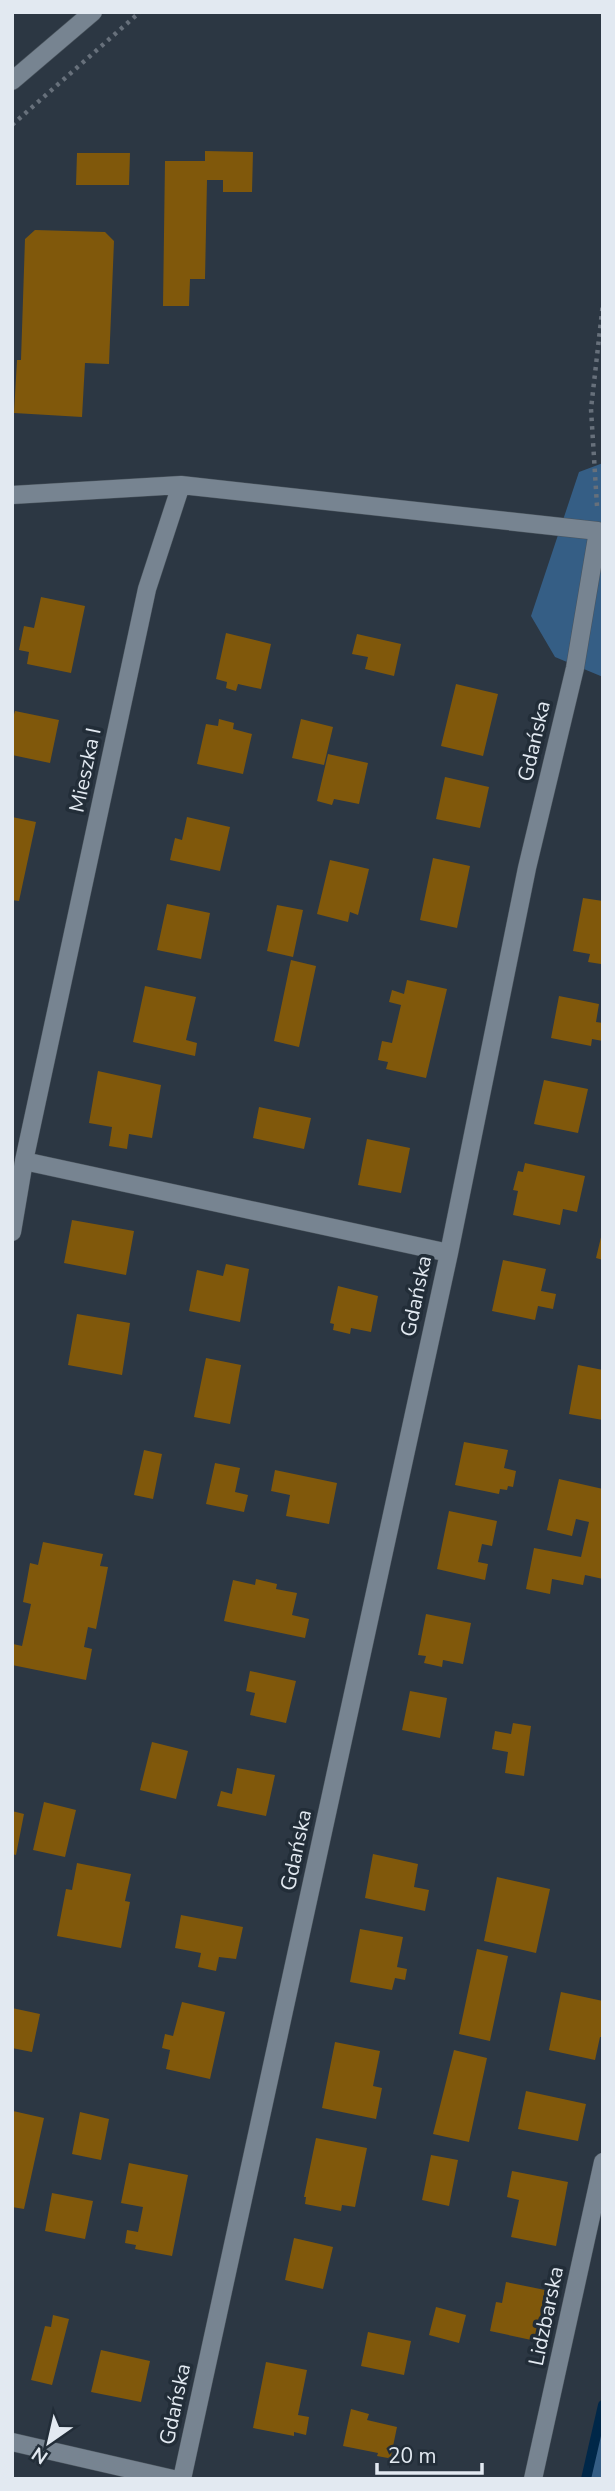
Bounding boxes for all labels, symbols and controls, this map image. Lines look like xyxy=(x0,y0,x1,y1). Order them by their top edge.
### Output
street label: Gdańska xyxy=(511,698,557,784)
street label: Mieszka I xyxy=(62,725,108,815)
street label: Gdańska xyxy=(394,1253,438,1339)
street label: Gdańska xyxy=(274,1807,318,1893)
street label: Lidzbarska xyxy=(522,2264,570,2368)
street label: Gdańska xyxy=(153,2361,197,2447)
north arrow xyxy=(14,2407,84,2477)
scale bar xyxy=(377,2432,482,2476)
text: N xyxy=(27,2441,53,2470)
text: 20 m xyxy=(388,2442,437,2470)

